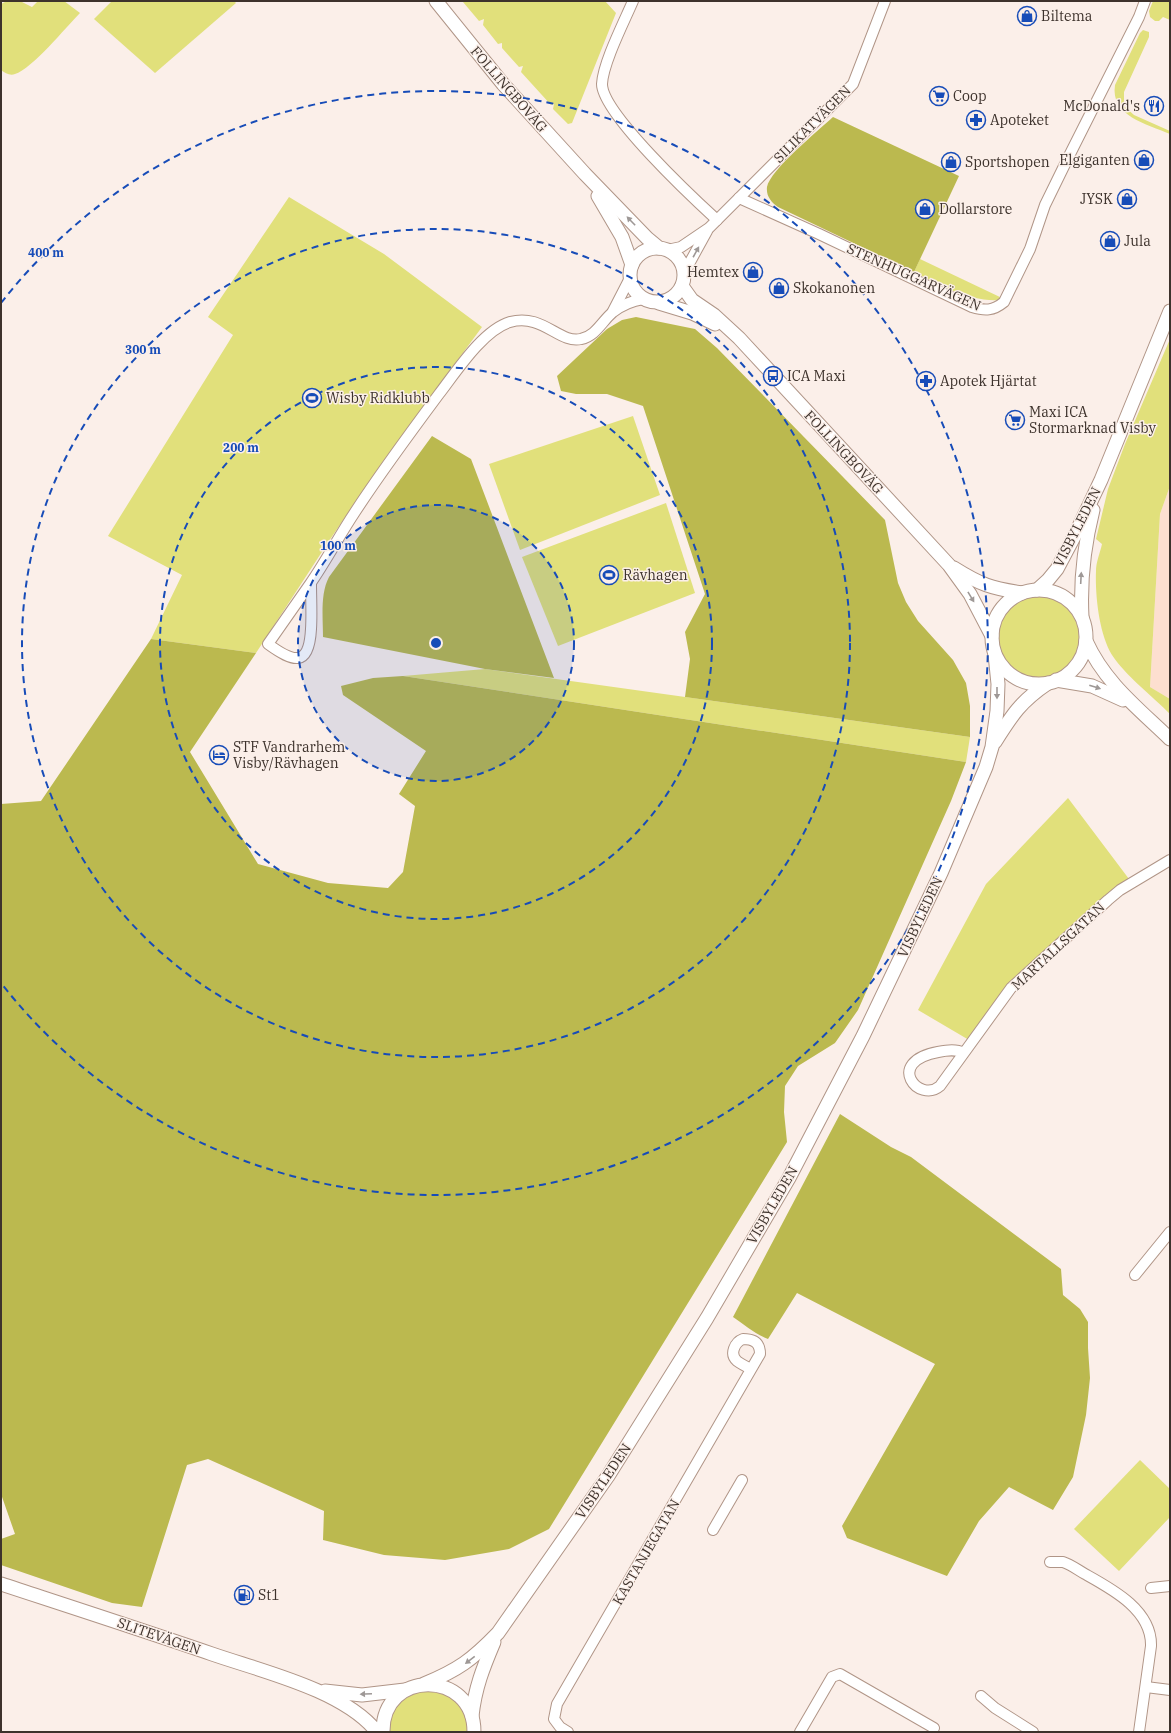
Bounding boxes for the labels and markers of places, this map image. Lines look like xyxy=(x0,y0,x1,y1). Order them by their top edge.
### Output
shop icon: Biltema xyxy=(1016,5,1038,27)
place label: Biltema xyxy=(1041,7,1093,25)
supermarket icon: Coop xyxy=(928,85,950,107)
place label: Coop xyxy=(953,87,986,105)
restaurant icon: McDonald's xyxy=(1143,95,1165,117)
place label: McDonald's xyxy=(1063,97,1140,115)
pharmacy icon: Apoteket xyxy=(965,109,987,131)
place label: Apoteket xyxy=(990,111,1049,129)
shop icon: Elgiganten xyxy=(1133,149,1155,171)
shop icon: Sportshopen xyxy=(940,151,962,173)
place label: Elgiganten xyxy=(1059,151,1130,169)
place label: Sportshopen xyxy=(965,153,1050,171)
shop icon: JYSK xyxy=(1116,188,1138,210)
place label: JYSK xyxy=(1080,190,1113,208)
shop icon: Dollarstore xyxy=(914,198,936,220)
place label: Dollarstore xyxy=(939,200,1012,218)
shop icon: Jula xyxy=(1099,230,1121,252)
place label: Jula xyxy=(1124,232,1151,250)
shop icon: Hemtex xyxy=(742,261,764,283)
place label: Hemtex xyxy=(687,263,739,281)
shop icon: Skokanonen xyxy=(768,277,790,299)
place label: Skokanonen xyxy=(793,279,875,297)
bus stop icon: ICA Maxi xyxy=(762,365,784,387)
place label: ICA Maxi xyxy=(787,367,846,385)
pharmacy icon: Apotek Hjärtat xyxy=(915,370,937,392)
place label: Apotek Hjärtat xyxy=(940,372,1037,390)
sports icon: Wisby Ridklubb xyxy=(301,387,323,409)
place label: Wisby Ridklubb xyxy=(326,389,430,407)
place label: Maxi ICA Stormarknad Visby xyxy=(1029,403,1157,437)
supermarket icon: Maxi ICA Stormarknad Visby xyxy=(1004,409,1026,431)
sports icon: Rävhagen xyxy=(598,564,620,586)
place label: Rävhagen xyxy=(623,566,688,584)
centre of rings xyxy=(429,636,443,650)
place label: STF Vandrarhem Visby/Rävhagen xyxy=(233,738,345,772)
hotel icon: STF Vandrarhem Visby/Rävhagen xyxy=(208,744,230,766)
fuel station icon: St1 xyxy=(233,1584,255,1606)
place label: St1 xyxy=(258,1586,280,1604)

